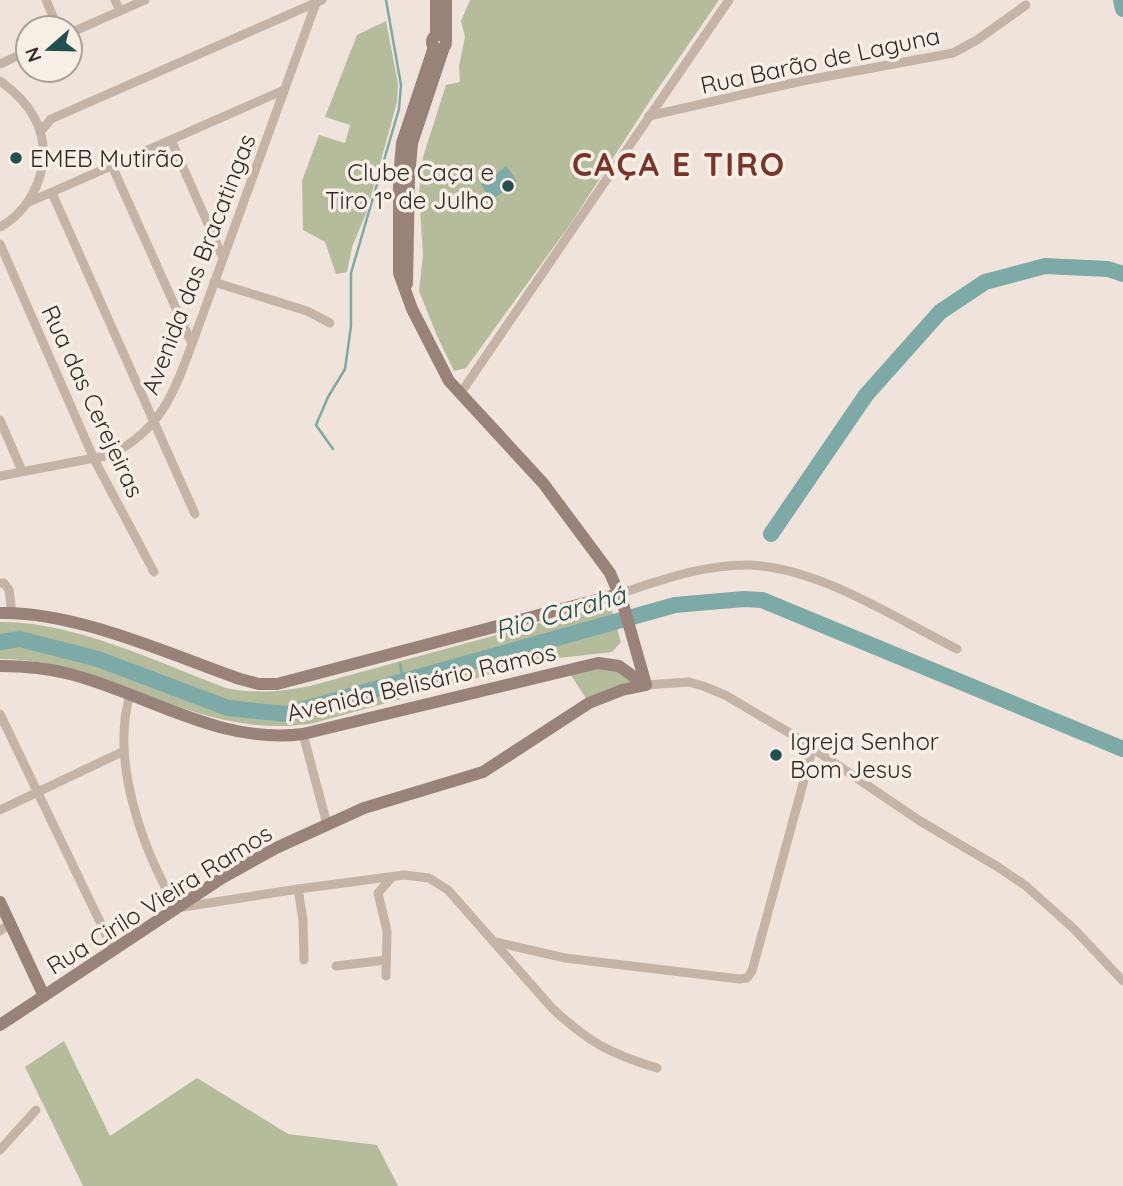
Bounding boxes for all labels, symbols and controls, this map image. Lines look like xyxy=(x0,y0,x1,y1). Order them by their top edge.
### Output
north arrow xyxy=(14,14,84,84)
street label: Rua Barão de Laguna xyxy=(697,20,943,100)
text: N xyxy=(19,44,47,65)
street label: Avenida das Bracatingas xyxy=(134,130,262,398)
place label: EMEB Mutirão xyxy=(30,143,184,173)
district label: CAÇA E TIRO xyxy=(572,144,786,184)
marker: EMEB Mutirão xyxy=(8,150,24,166)
place label: Clube Caça e Tiro 1º de Julho xyxy=(325,157,494,215)
marker: Clube Caça e Tiro 1º de Julho xyxy=(500,178,516,194)
street label: Rua das Cerejeiras xyxy=(35,300,151,502)
water label: Rio Carahá xyxy=(491,577,630,646)
street label: Avenida Belisário Ramos xyxy=(284,636,558,728)
place label: Igreja Senhor Bom Jesus xyxy=(790,726,939,784)
marker: Igreja Senhor Bom Jesus xyxy=(768,747,784,763)
street label: Rua Cirilo Vieira Ramos xyxy=(41,817,277,981)

